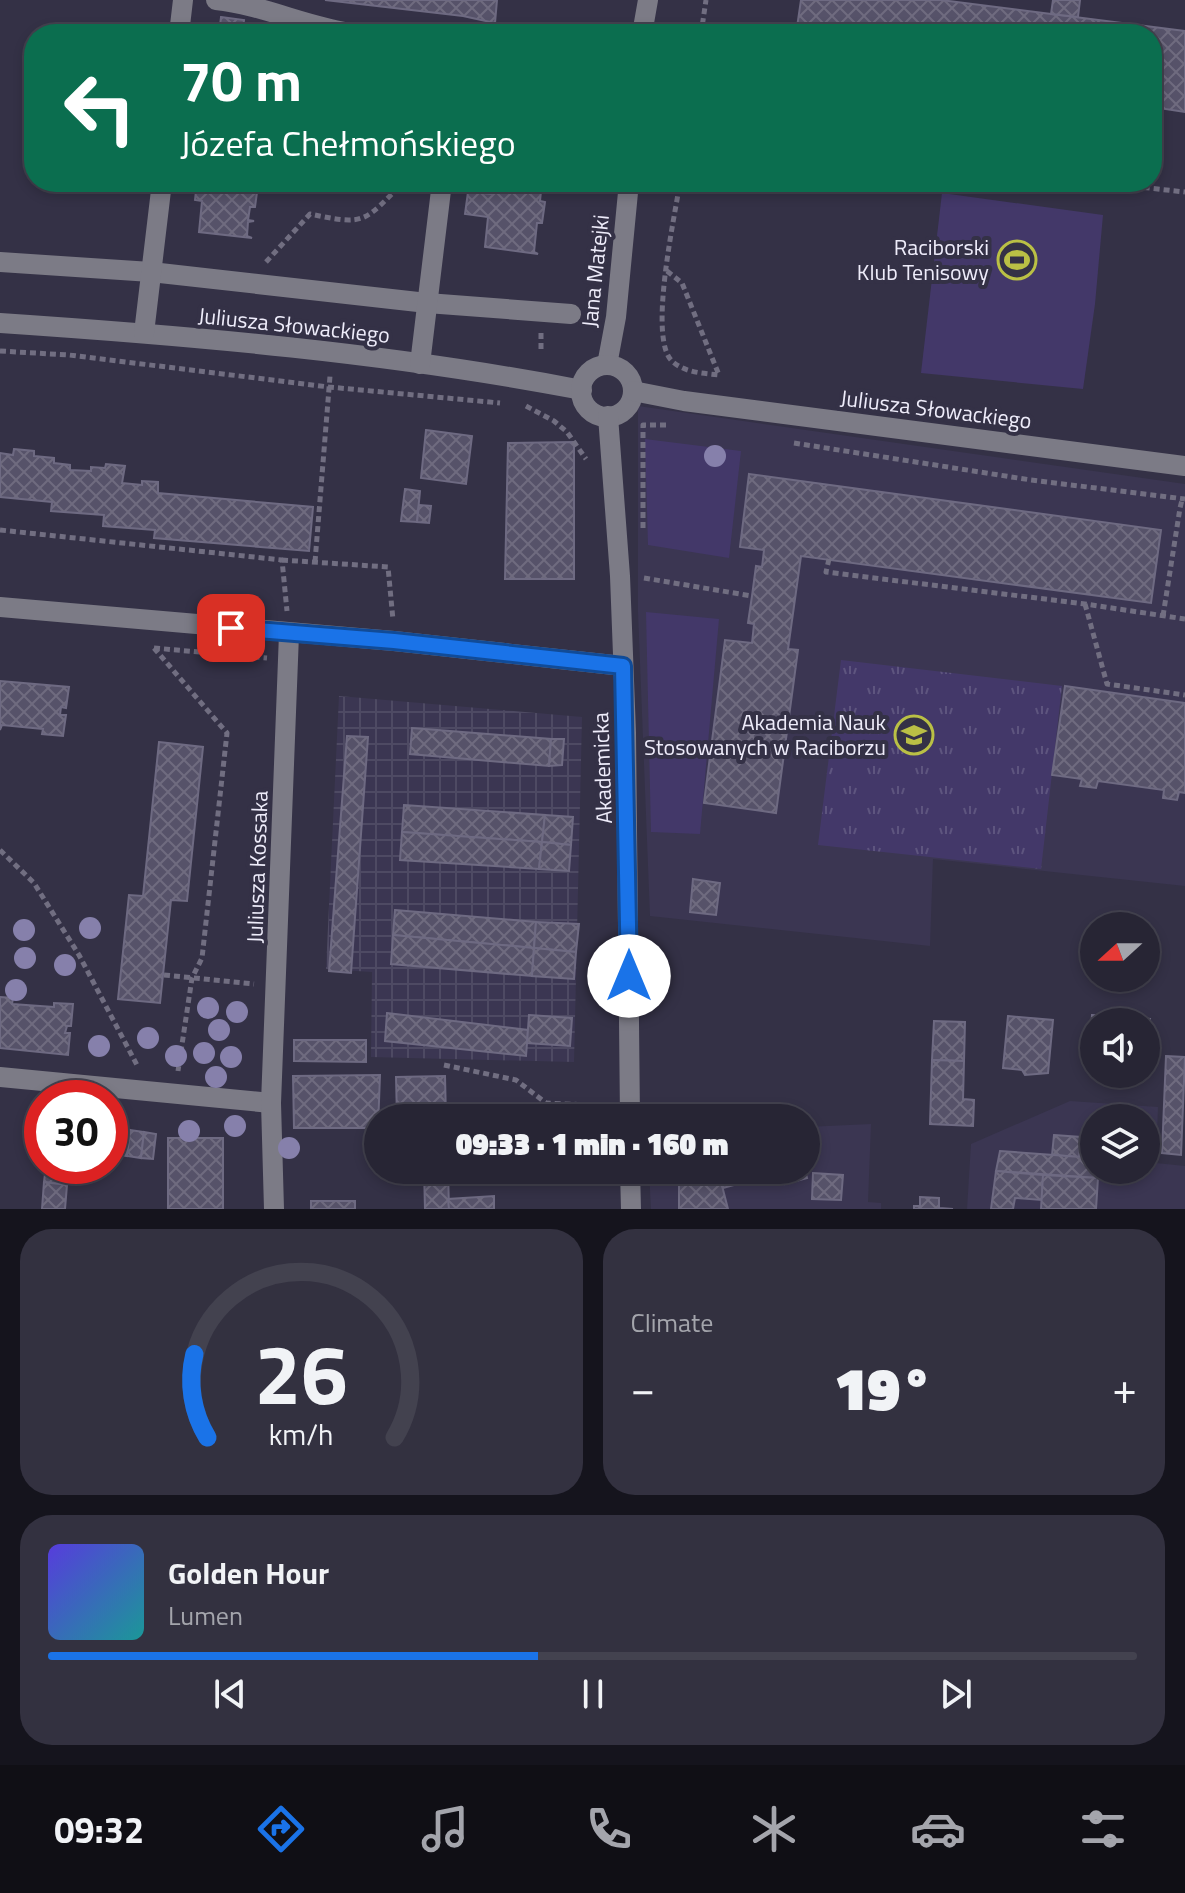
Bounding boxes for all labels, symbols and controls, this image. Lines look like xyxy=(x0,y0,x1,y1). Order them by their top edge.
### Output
text: 70 m xyxy=(180,38,302,123)
icon: left xyxy=(48,56,152,160)
text: Józefa Chełmońskiego xyxy=(180,115,516,170)
street label: Jana Matejki xyxy=(572,213,618,329)
place label: Raciborski Klub Tenisowy xyxy=(857,230,989,289)
sports icon: Raciborski Klub Tenisowy xyxy=(996,239,1038,281)
street label: Juliusza Słowackiego xyxy=(196,298,392,352)
street label: Juliusza Słowackiego xyxy=(838,380,1034,438)
pin xyxy=(197,594,265,662)
icon: arrive xyxy=(209,606,253,650)
place label: Akademia Nauk Stosowanych w Raciborzu xyxy=(644,705,886,764)
street label: Akademicka xyxy=(583,712,621,824)
school or university icon: Akademia Nauk Stosowanych w Raciborzu xyxy=(893,714,935,756)
street label: Juliusza Kossaka xyxy=(237,790,277,944)
north arrow xyxy=(1080,912,1160,992)
map controls xyxy=(1080,912,1160,1184)
position arrow xyxy=(587,934,671,1018)
button: sound xyxy=(1080,1008,1160,1088)
speed limit sign: 30 xyxy=(24,1080,128,1184)
button: layers xyxy=(1080,1104,1160,1184)
text: 09:33 · 1 min · 160 m xyxy=(456,1121,728,1167)
text: Climate xyxy=(631,1303,713,1342)
text: 26 xyxy=(255,1310,348,1436)
text: 19° xyxy=(834,1342,933,1433)
text: − xyxy=(631,1354,655,1421)
text: + xyxy=(1112,1354,1137,1421)
text: km/h xyxy=(269,1413,334,1456)
text: Golden Hour xyxy=(168,1550,329,1596)
text: Lumen xyxy=(168,1596,243,1635)
icon: previous xyxy=(208,1672,252,1716)
icon: pause xyxy=(571,1672,615,1716)
icon: next xyxy=(934,1672,978,1716)
icon: directions xyxy=(253,1801,309,1857)
icon: music xyxy=(417,1801,473,1857)
icon: phone xyxy=(581,1801,637,1857)
icon: climate xyxy=(746,1801,802,1857)
icon: car xyxy=(910,1801,966,1857)
icon: filters xyxy=(1075,1801,1131,1857)
text: 09:32 xyxy=(54,1802,144,1857)

